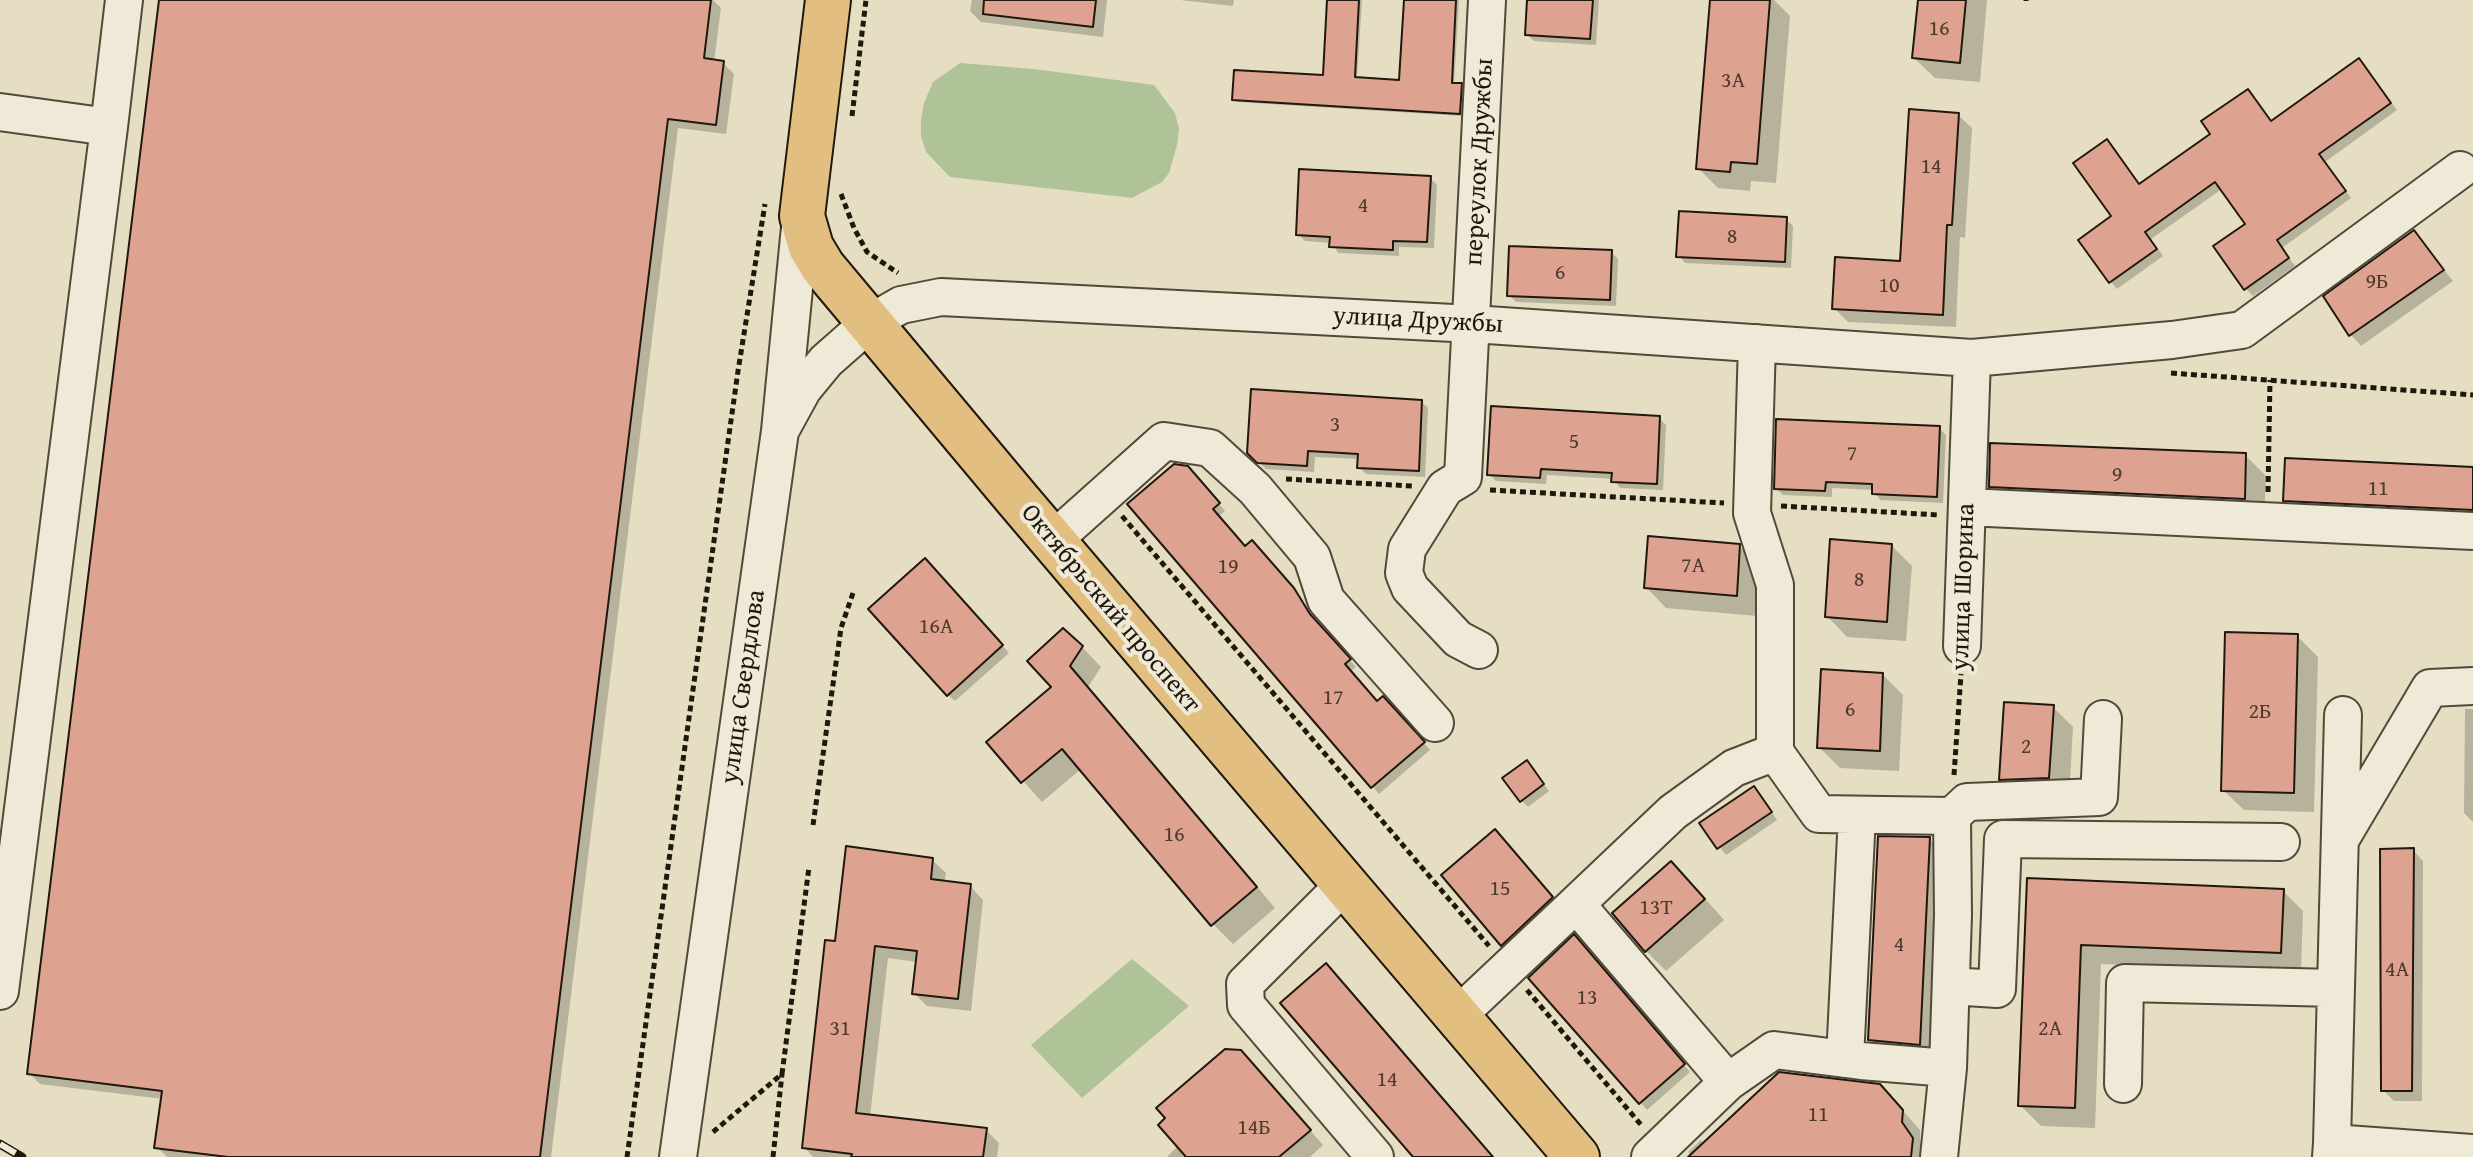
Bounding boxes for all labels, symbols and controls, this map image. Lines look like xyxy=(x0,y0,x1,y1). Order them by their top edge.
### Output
house number: 16 xyxy=(1928,16,1950,42)
street label: переулок Дружбы xyxy=(1459,57,1501,267)
house number: 3А xyxy=(1721,68,1745,94)
house number: 14 xyxy=(1920,154,1942,180)
house number: 4 xyxy=(1358,193,1368,219)
house number: 8 xyxy=(1727,224,1737,250)
house number: 6 xyxy=(1555,260,1565,286)
house number: 9Б xyxy=(2365,269,2389,295)
house number: 10 xyxy=(1878,273,1900,299)
street label: улица Дружбы xyxy=(1332,301,1504,341)
house number: 3 xyxy=(1330,412,1340,438)
house number: 5 xyxy=(1569,429,1579,455)
house number: 7 xyxy=(1847,441,1857,467)
house number: 9 xyxy=(2112,462,2122,488)
house number: 11 xyxy=(2367,476,2389,502)
street label: Октябрьский проспект xyxy=(1014,498,1206,720)
street label: улица Шорина xyxy=(1945,503,1983,671)
house number: 7А xyxy=(1681,553,1705,579)
house number: 19 xyxy=(1217,554,1239,580)
house number: 8 xyxy=(1854,567,1864,593)
street label: улица Свердлова xyxy=(715,588,773,786)
house number: 16А xyxy=(919,614,953,640)
house number: 17 xyxy=(1322,685,1344,711)
house number: 6 xyxy=(1845,697,1855,723)
house number: 2Б xyxy=(2248,699,2272,725)
house number: 2 xyxy=(2021,734,2031,760)
house number: 16 xyxy=(1163,822,1185,848)
house number: 15 xyxy=(1489,876,1511,902)
house number: 13Т xyxy=(1639,895,1673,921)
house number: 4 xyxy=(1894,932,1904,958)
house number: 4А xyxy=(2385,957,2409,983)
house number: 13 xyxy=(1576,985,1598,1011)
house number: 31 xyxy=(829,1016,851,1042)
house number: 2А xyxy=(2038,1016,2062,1042)
house number: 14 xyxy=(1376,1067,1398,1093)
house number: 11 xyxy=(1807,1102,1829,1128)
house number: 14Б xyxy=(1237,1115,1271,1141)

